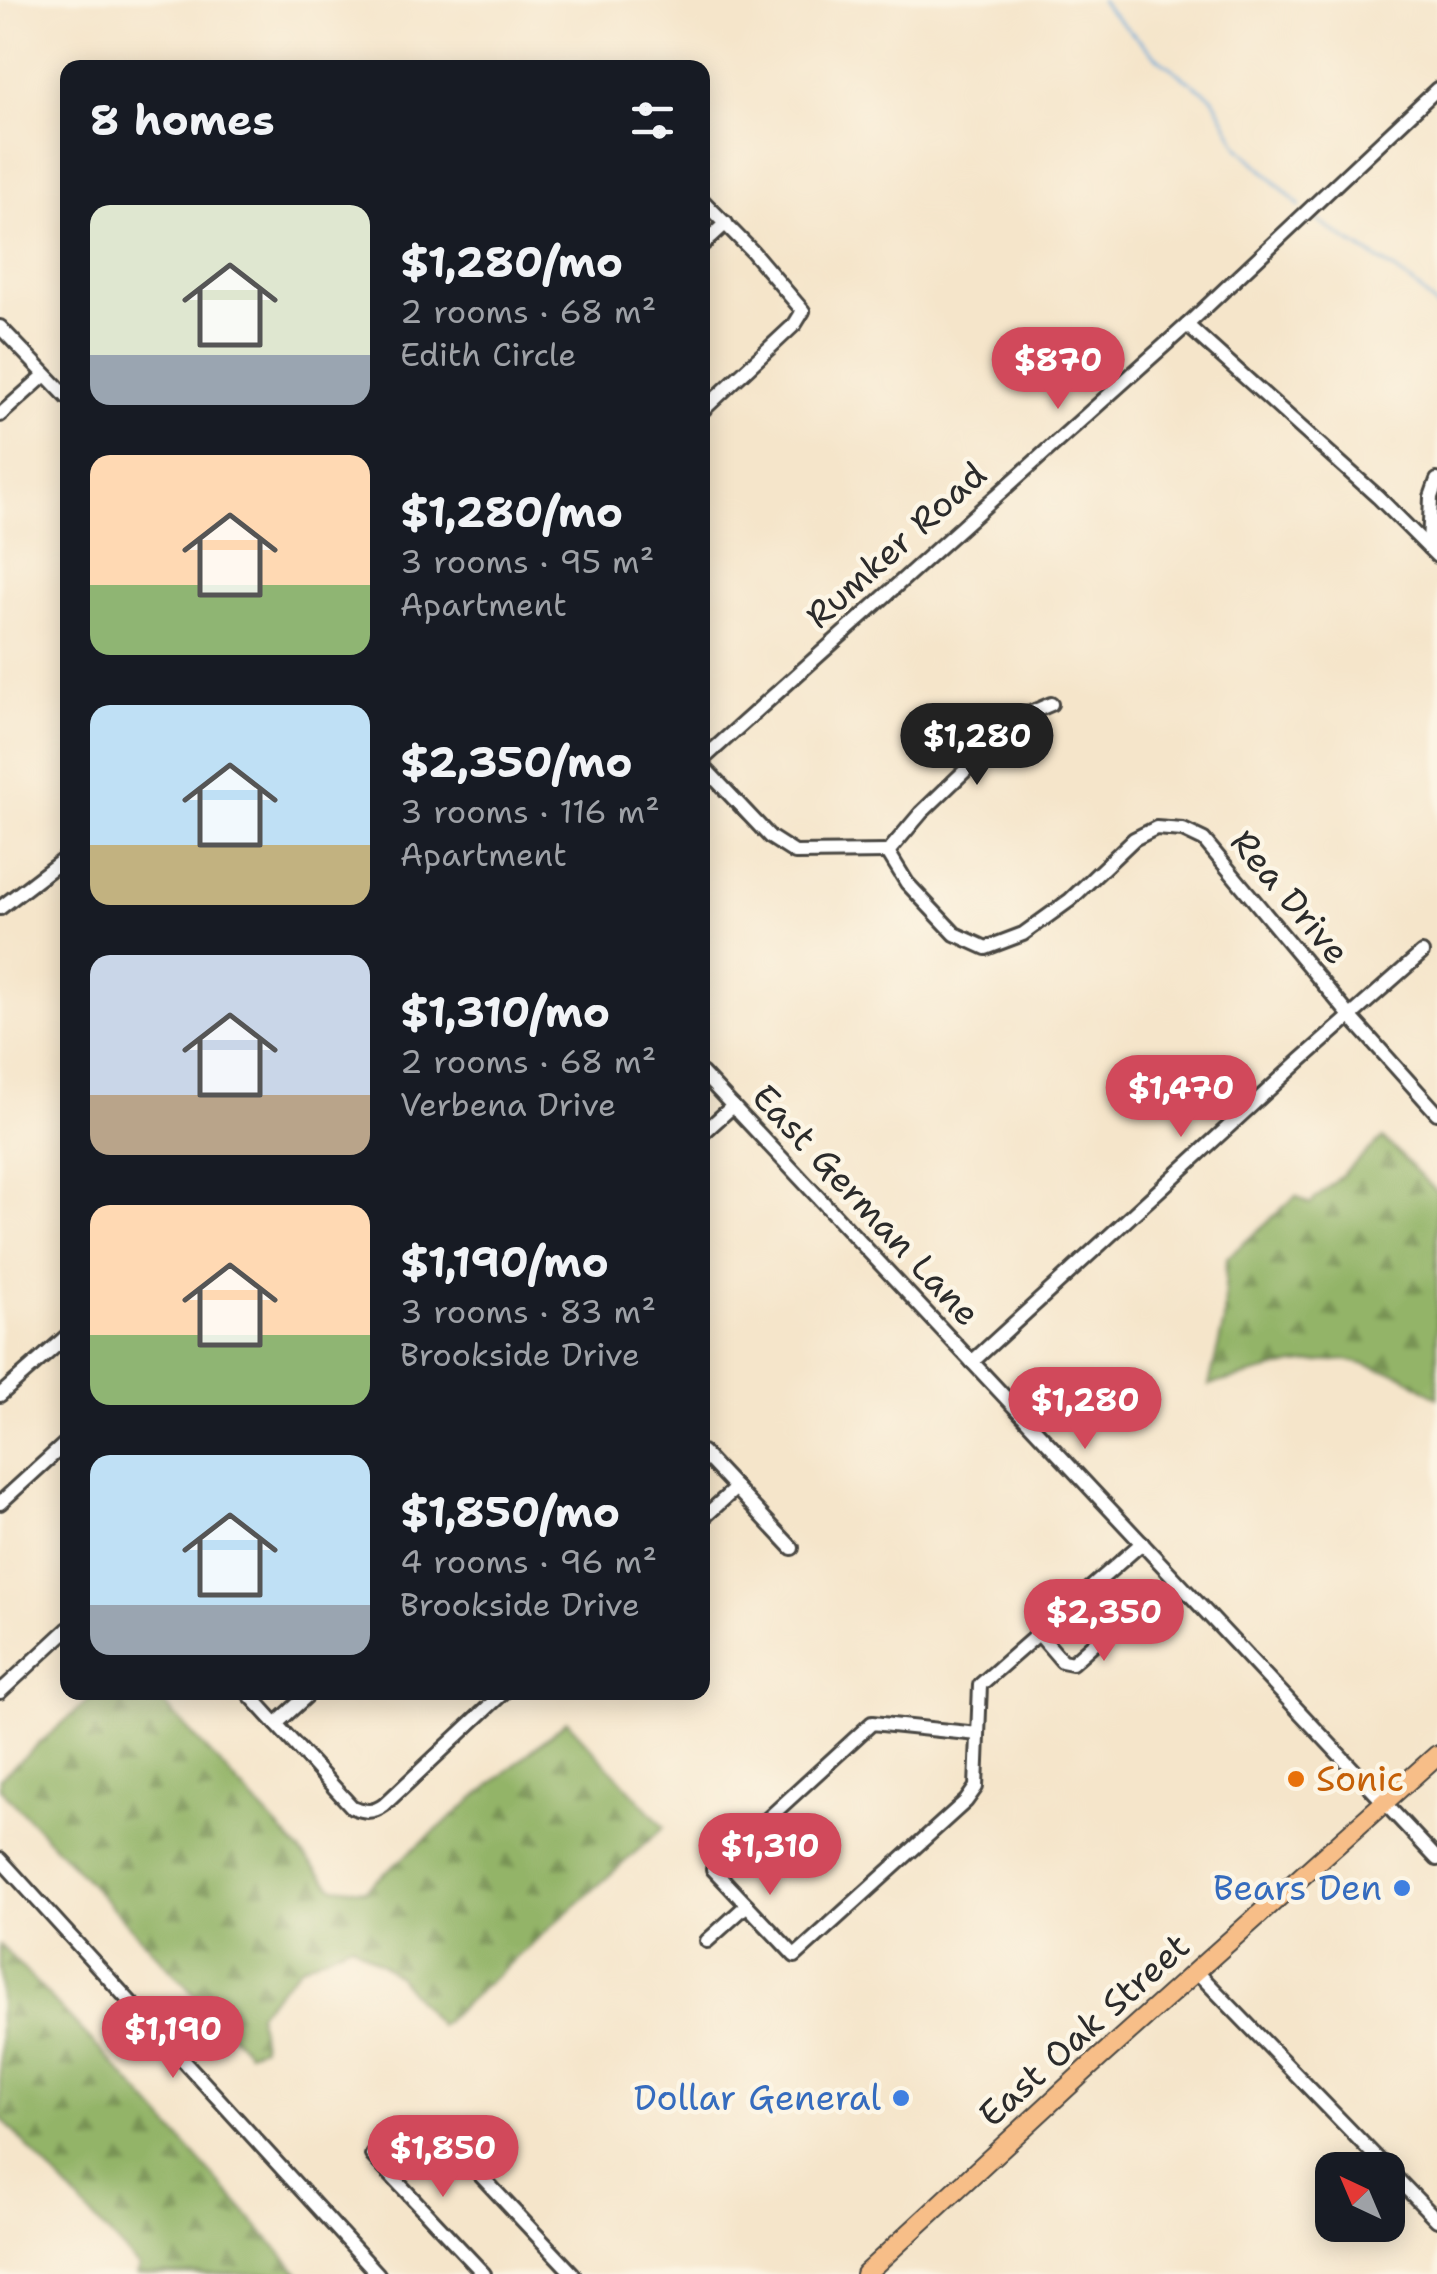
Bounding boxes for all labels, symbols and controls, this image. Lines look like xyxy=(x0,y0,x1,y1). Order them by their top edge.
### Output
text: 8 homes xyxy=(90,92,275,148)
icon: filters xyxy=(625,93,680,148)
text: $1,280/mo xyxy=(400,234,623,290)
icon: home xyxy=(170,245,290,365)
text: 2 rooms · 68 m² xyxy=(400,290,656,333)
pin: $870 xyxy=(999,327,1117,412)
text: Edith Circle xyxy=(400,333,576,376)
text: $870 xyxy=(1014,338,1102,381)
street label: Rumker Road xyxy=(795,451,996,638)
text: $1,280/mo xyxy=(400,484,623,540)
icon: home xyxy=(170,495,290,615)
text: 3 rooms · 95 m² xyxy=(400,540,654,583)
text: Apartment xyxy=(400,583,567,626)
pin: $1,280 xyxy=(896,703,1058,788)
text: $1,280 xyxy=(922,714,1032,757)
text: $2,350/mo xyxy=(400,734,632,790)
icon: home xyxy=(170,745,290,865)
text: 3 rooms · 116 m² xyxy=(400,790,660,833)
street label: Rea Drive xyxy=(1220,819,1361,974)
text: Apartment xyxy=(400,833,567,876)
text: $1,310/mo xyxy=(400,984,610,1040)
icon: home xyxy=(170,995,290,1115)
text: 2 rooms · 68 m² xyxy=(400,1040,656,1083)
pin: $1,470 xyxy=(1100,1055,1262,1140)
text: $1,470 xyxy=(1128,1066,1234,1109)
street label: East German Lane xyxy=(742,1074,991,1336)
text: Verbena Drive xyxy=(400,1083,616,1126)
text: $1,190/mo xyxy=(400,1234,609,1290)
icon: home xyxy=(170,1245,290,1365)
text: 3 rooms · 83 m² xyxy=(400,1290,656,1333)
text: Brookside Drive xyxy=(400,1333,640,1376)
pin: $1,280 xyxy=(1004,1367,1166,1452)
text: $1,280 xyxy=(1030,1378,1140,1421)
text: $1,850/mo xyxy=(400,1484,620,1540)
icon: home xyxy=(170,1495,290,1615)
text: 4 rooms · 96 m² xyxy=(400,1540,657,1583)
pin: $2,350 xyxy=(1023,1579,1185,1664)
text: Brookside Drive xyxy=(400,1583,640,1626)
text: $2,350 xyxy=(1046,1590,1162,1633)
place label: Sonic xyxy=(1316,1755,1404,1802)
marker: Sonic xyxy=(1285,1768,1307,1790)
pin: $1,310 xyxy=(689,1813,851,1898)
text: $1,310 xyxy=(720,1824,820,1867)
place label: Bears Den xyxy=(1213,1864,1382,1911)
marker: Bears Den xyxy=(1391,1877,1413,1899)
street label: East Oak Street xyxy=(968,1922,1199,2137)
pin: $1,190 xyxy=(92,1996,254,2081)
text: $1,190 xyxy=(124,2007,222,2050)
place label: Dollar General xyxy=(634,2074,881,2121)
marker: Dollar General xyxy=(890,2087,912,2109)
pin: $1,850 xyxy=(362,2115,524,2200)
text: $1,850 xyxy=(390,2126,496,2169)
north arrow xyxy=(1315,2152,1405,2242)
map controls xyxy=(1315,2152,1405,2242)

